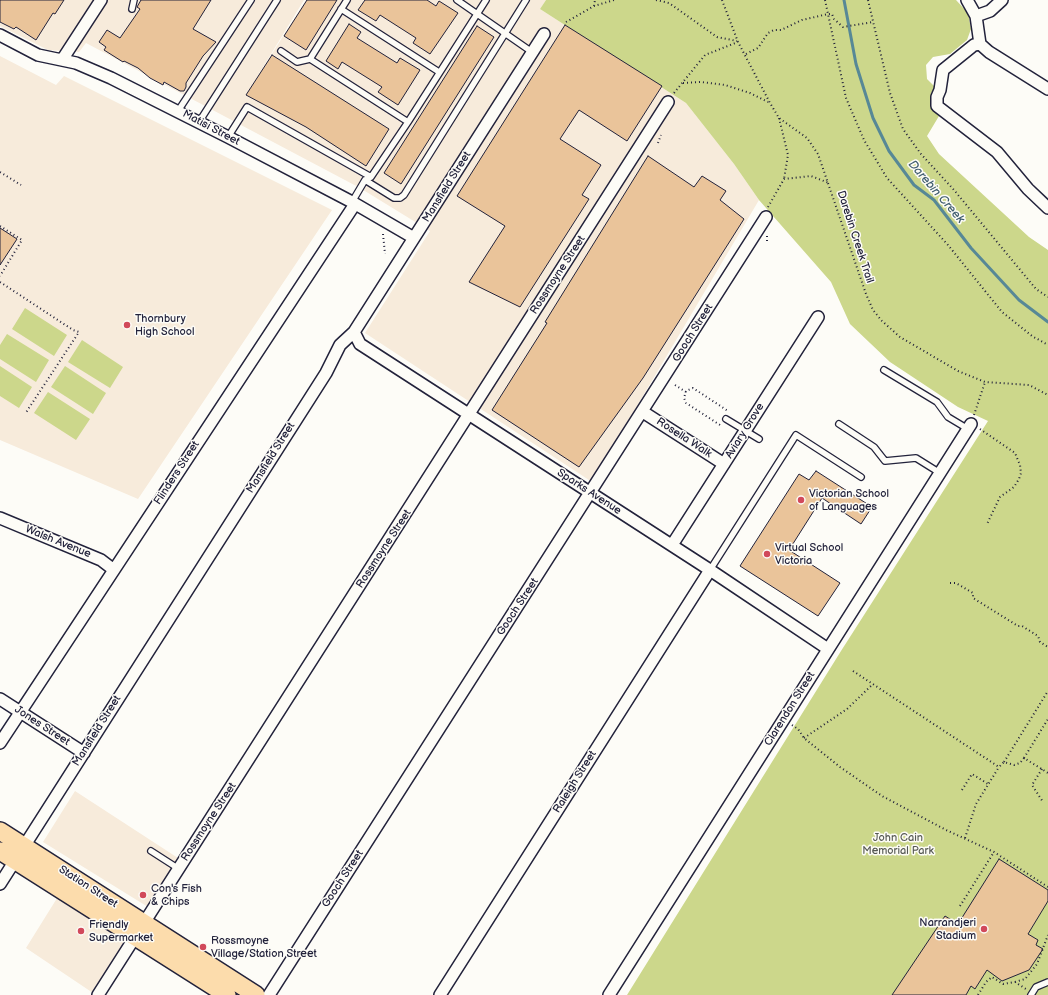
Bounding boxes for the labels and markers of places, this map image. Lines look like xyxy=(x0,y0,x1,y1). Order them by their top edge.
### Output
place label: Thornbury High School xyxy=(135,312,195,338)
marker: Thornbury High School xyxy=(122,320,132,330)
place label: Victorian School of Languages xyxy=(809,487,889,513)
marker: Victorian School of Languages xyxy=(796,495,806,505)
place label: Virtual School Victoria xyxy=(775,541,843,567)
marker: Virtual School Victoria xyxy=(762,549,772,559)
place label: Con's Fish & Chips xyxy=(151,882,202,908)
marker: Con's Fish & Chips xyxy=(138,890,148,900)
place label: Narrandjeri Stadium xyxy=(919,916,976,942)
place label: Friendly Supermarket xyxy=(89,918,153,944)
marker: Narrandjeri Stadium xyxy=(979,924,989,934)
marker: Friendly Supermarket xyxy=(76,926,86,936)
place label: Rossmoyne Village/Station Street xyxy=(211,934,317,960)
marker: Rossmoyne Village/Station Street xyxy=(198,942,208,952)

